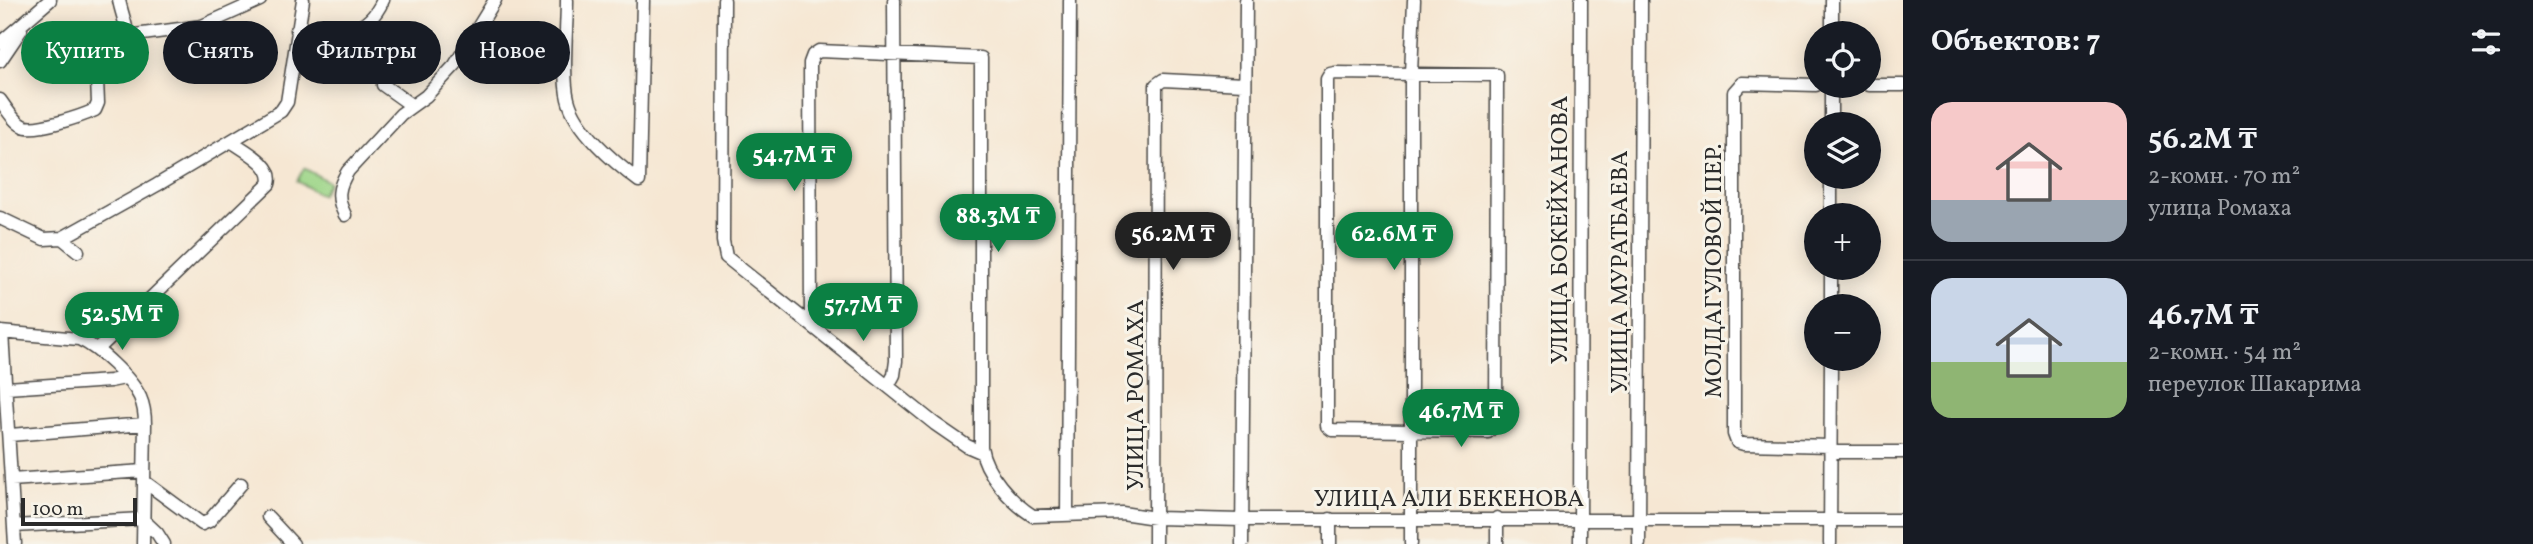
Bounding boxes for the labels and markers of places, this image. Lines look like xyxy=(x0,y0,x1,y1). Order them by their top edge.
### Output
pin: 54.7M ₸ xyxy=(729,134,859,193)
pin: 88.3M ₸ xyxy=(933,194,1063,254)
pin: 56.2M ₸ xyxy=(1108,212,1238,272)
pin: 62.6M ₸ xyxy=(1329,212,1459,272)
pin: 57.7M ₸ xyxy=(798,284,928,343)
pin: 52.5M ₸ xyxy=(57,292,187,352)
pin: 46.7M ₸ xyxy=(1396,390,1526,449)

